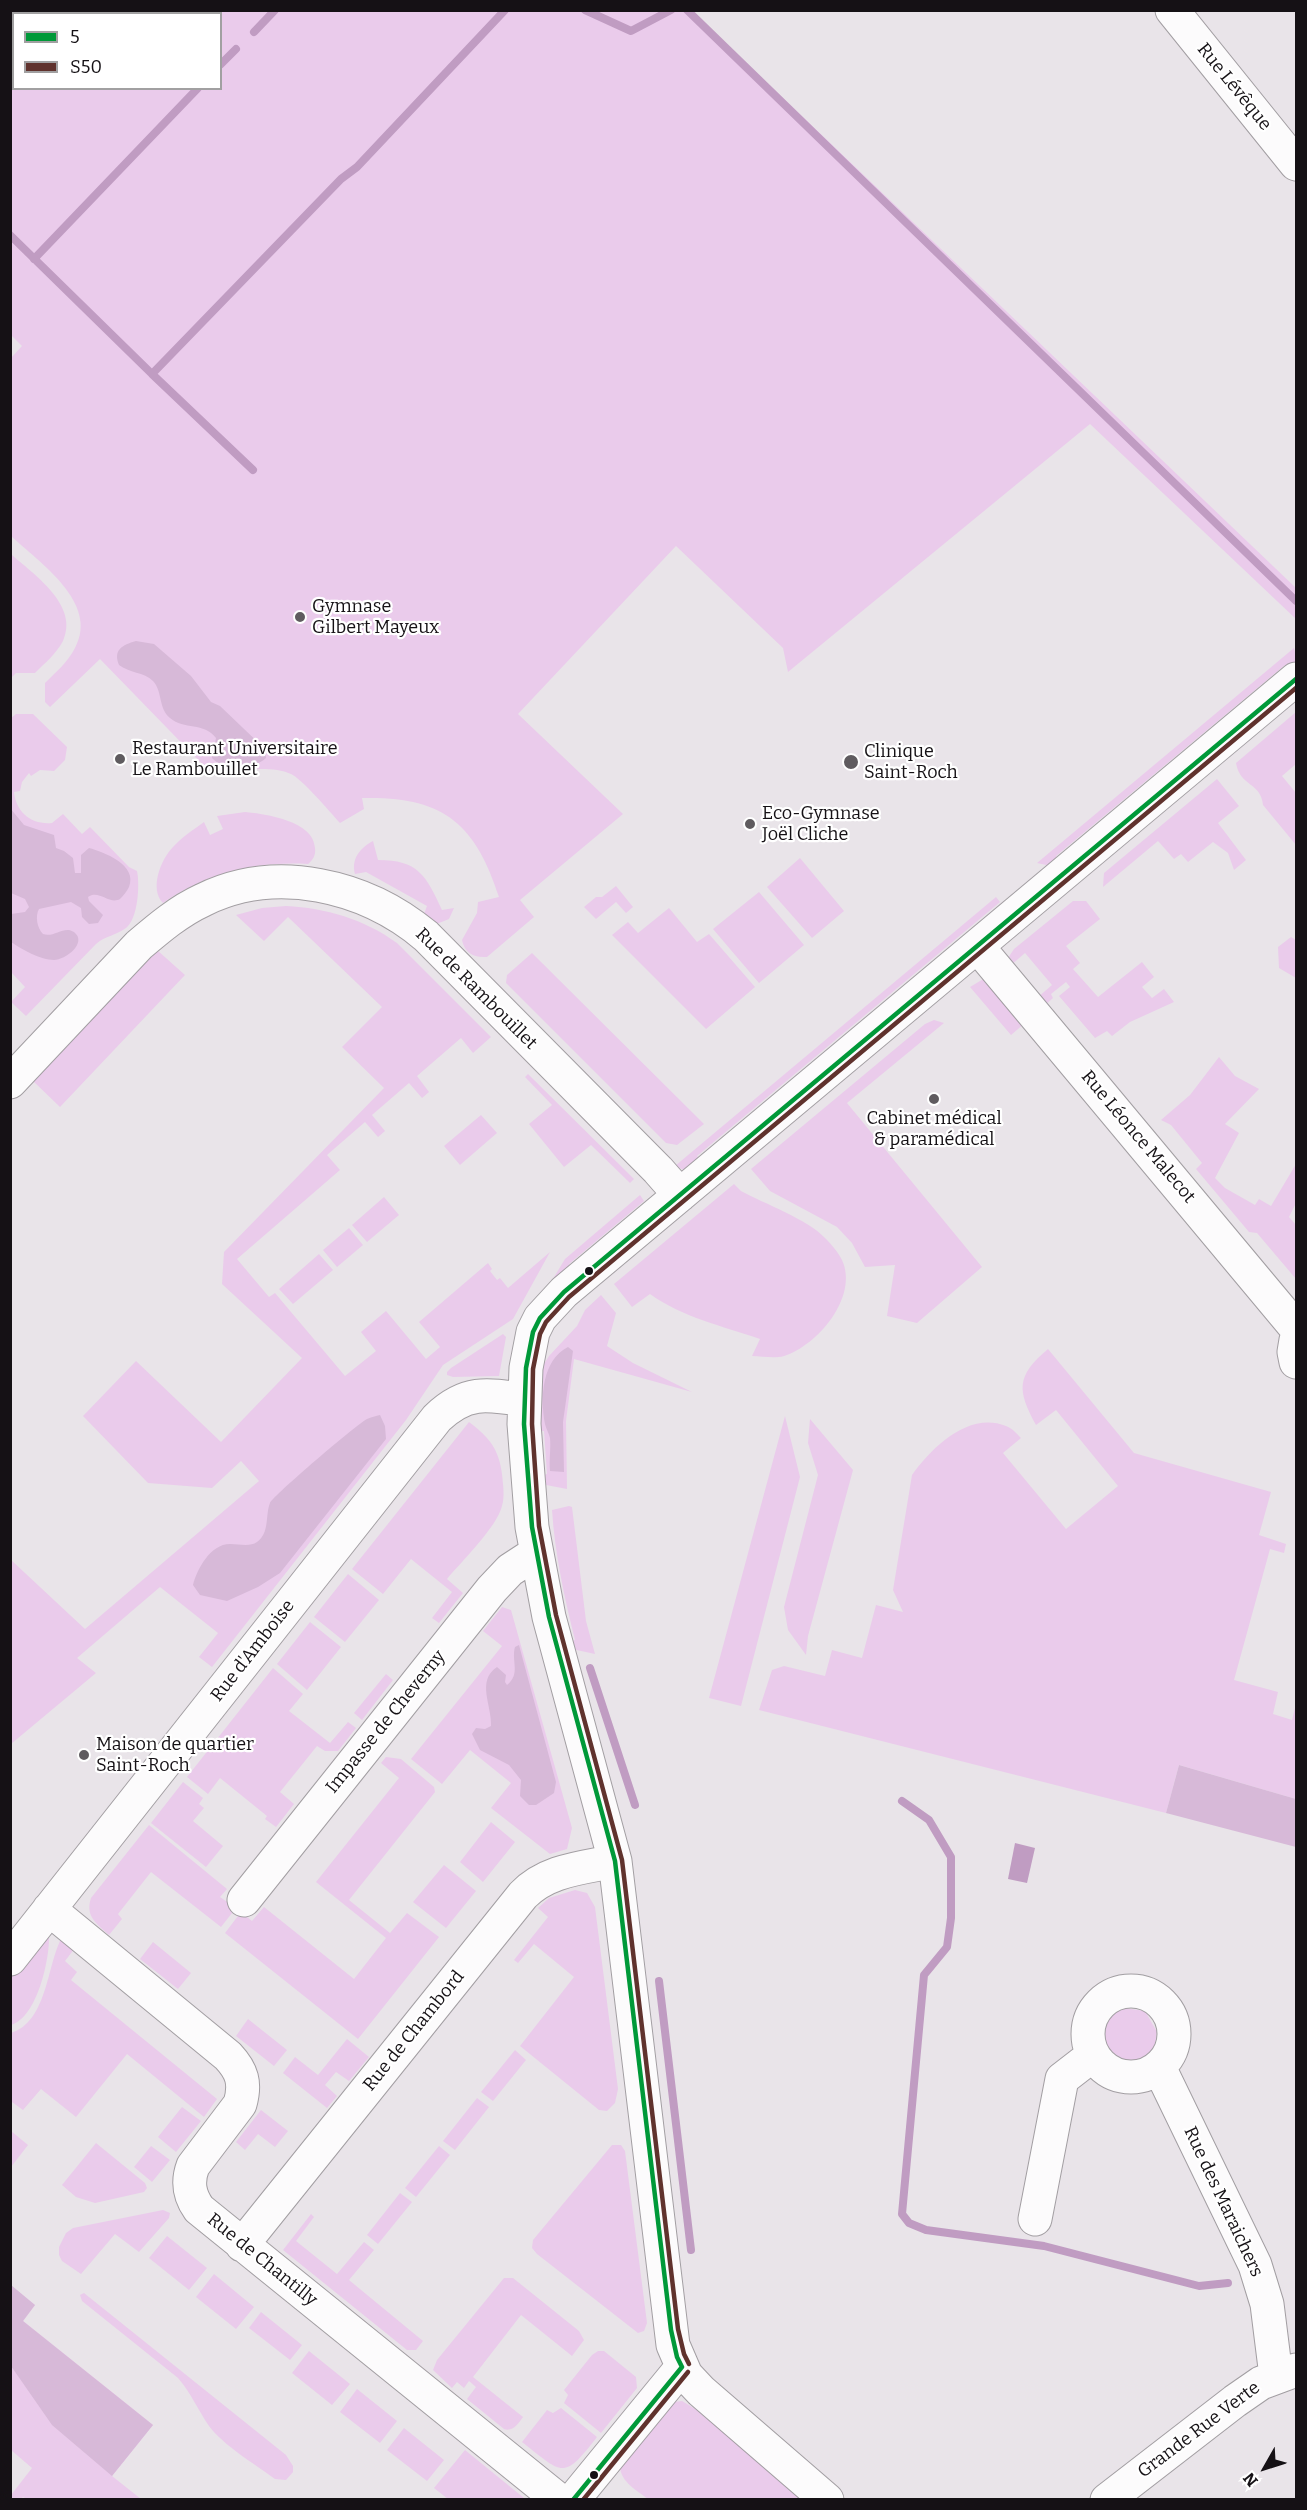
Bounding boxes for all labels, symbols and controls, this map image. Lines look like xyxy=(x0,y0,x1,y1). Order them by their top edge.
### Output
legend xyxy=(12,12,222,90)
text: 5 xyxy=(70,26,80,48)
street label: Rue Lévêque xyxy=(1192,39,1276,135)
text: S50 xyxy=(70,56,102,78)
place label: Gymnase Gilbert Mayeux xyxy=(312,596,439,638)
marker: Gymnase Gilbert Mayeux xyxy=(293,610,307,624)
place label: Restaurant Universitaire Le Rambouillet xyxy=(132,738,337,780)
place label: Clinique Saint-Roch xyxy=(864,741,958,783)
marker: Restaurant Universitaire Le Rambouillet xyxy=(113,752,127,766)
marker: Clinique Saint-Roch xyxy=(842,753,860,771)
place label: Eco-Gymnase Joël Cliche xyxy=(762,803,880,846)
marker: Eco-Gymnase Joël Cliche xyxy=(743,817,757,831)
street label: Rue de Rambouillet xyxy=(411,924,541,1054)
street label: Rue Léonce Malecot xyxy=(1076,1066,1200,1208)
marker: Cabinet médical & paramédical xyxy=(927,1092,941,1106)
place label: Cabinet médical & paramédical xyxy=(866,1108,1002,1150)
unlabelled marker xyxy=(583,1265,595,1277)
street label: Rue d'Amboise xyxy=(207,1596,299,1706)
street label: Impasse de Cheverny xyxy=(322,1646,450,1798)
place label: Maison de quartier Saint-Roch xyxy=(96,1734,254,1776)
marker: Maison de quartier Saint-Roch xyxy=(77,1748,91,1762)
street label: Rue de Chambord xyxy=(359,1966,469,2096)
street label: Rue des Maraichers xyxy=(1179,2123,1267,2281)
street label: Rue de Chantilly xyxy=(203,2209,321,2311)
street label: Grande Rue Verte xyxy=(1134,2377,1264,2483)
north arrow xyxy=(1235,2438,1295,2498)
unlabelled marker xyxy=(588,2469,600,2481)
text: N xyxy=(1239,2469,1262,2490)

